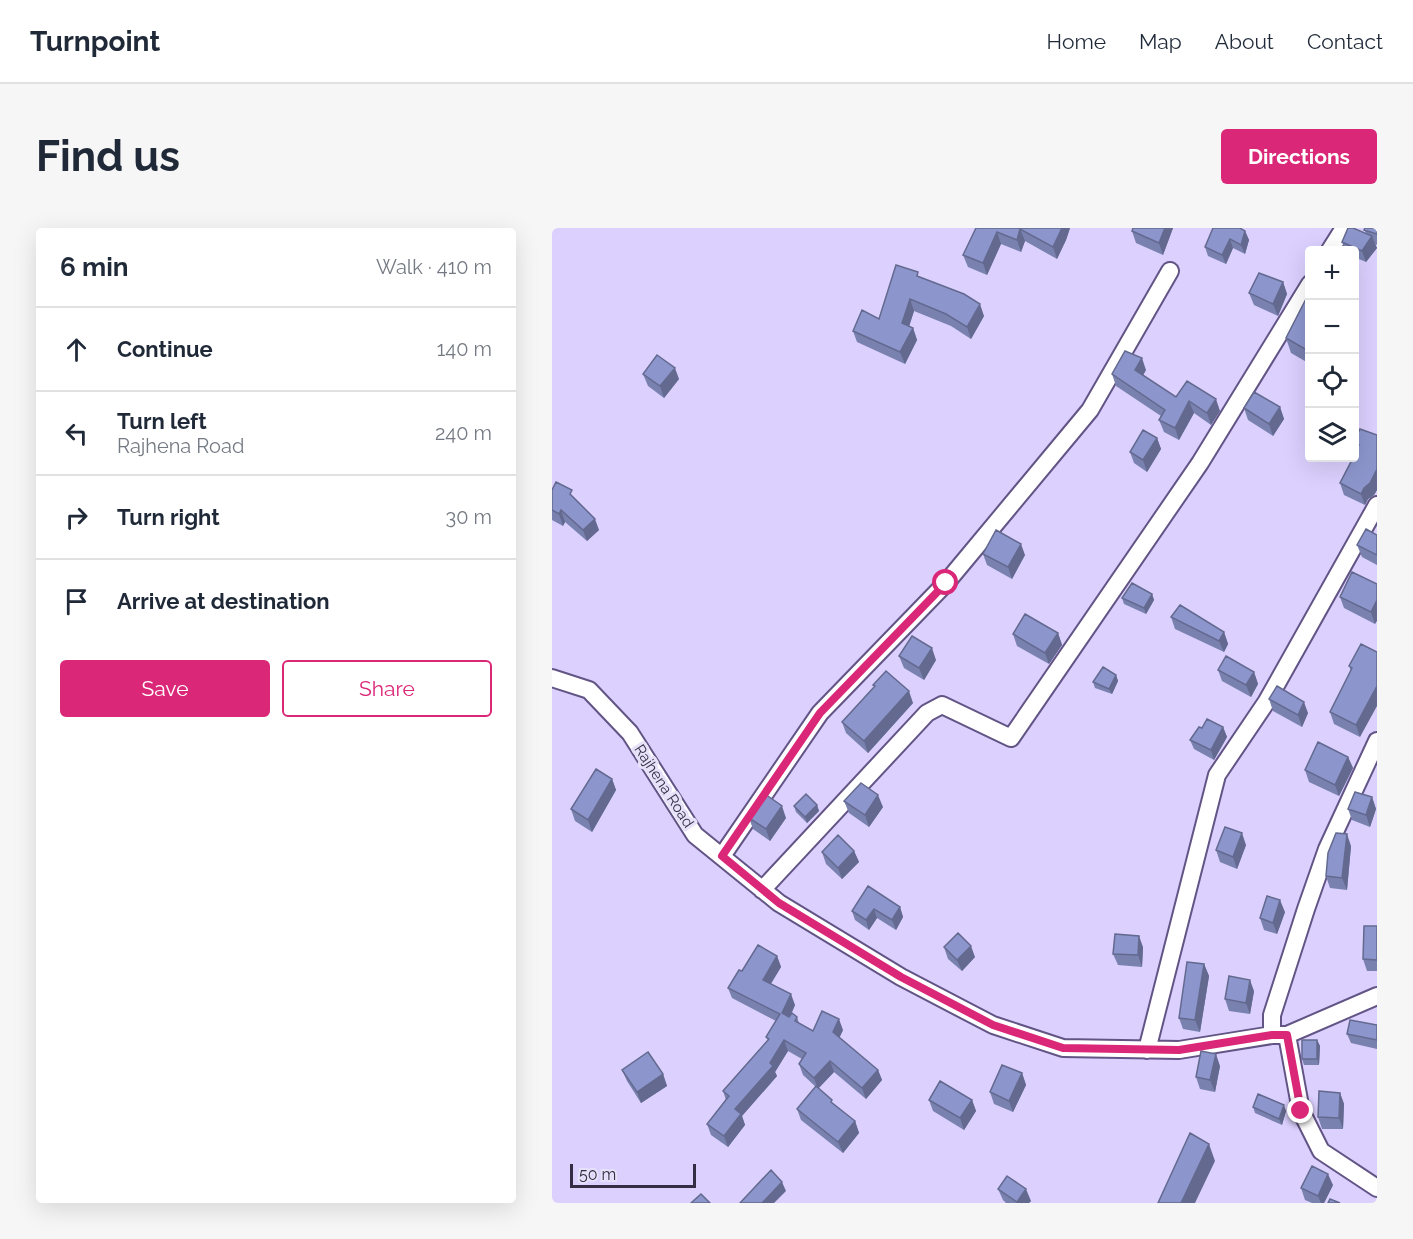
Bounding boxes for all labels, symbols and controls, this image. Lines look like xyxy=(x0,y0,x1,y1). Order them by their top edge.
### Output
text: Turnpoint xyxy=(30,25,160,58)
text: Home xyxy=(1047,29,1106,54)
text: Map xyxy=(1139,29,1182,54)
text: About xyxy=(1215,29,1274,54)
text: Contact xyxy=(1307,29,1383,54)
button: Directions xyxy=(1221,129,1377,184)
text: Find us xyxy=(36,132,180,181)
map controls xyxy=(1305,246,1359,462)
button: + xyxy=(1305,246,1359,300)
text: 6 min xyxy=(60,252,129,282)
text: Walk · 410 m xyxy=(376,255,492,279)
button: − xyxy=(1305,300,1359,354)
icon: ahead xyxy=(60,333,93,366)
text: Continue xyxy=(117,336,213,362)
text: 140 m xyxy=(437,337,492,361)
button: locate xyxy=(1305,354,1359,408)
text: Turn left xyxy=(117,408,207,434)
button: layers xyxy=(1305,408,1359,462)
icon: left xyxy=(60,417,93,450)
text: 240 m xyxy=(435,421,492,445)
text: Rajhena Road xyxy=(117,434,244,458)
icon: right xyxy=(60,501,93,534)
text: Turn right xyxy=(117,504,220,530)
text: 30 m xyxy=(446,505,492,529)
route start xyxy=(932,569,958,595)
icon: arrive xyxy=(60,585,93,618)
text: Arrive at destination xyxy=(117,588,330,614)
button: Save xyxy=(60,660,270,717)
button: Share xyxy=(282,660,492,717)
street label: Rajhena Road xyxy=(630,741,698,831)
route end xyxy=(1287,1097,1313,1123)
scale bar xyxy=(570,1161,696,1188)
text: 50 m xyxy=(579,1165,616,1184)

